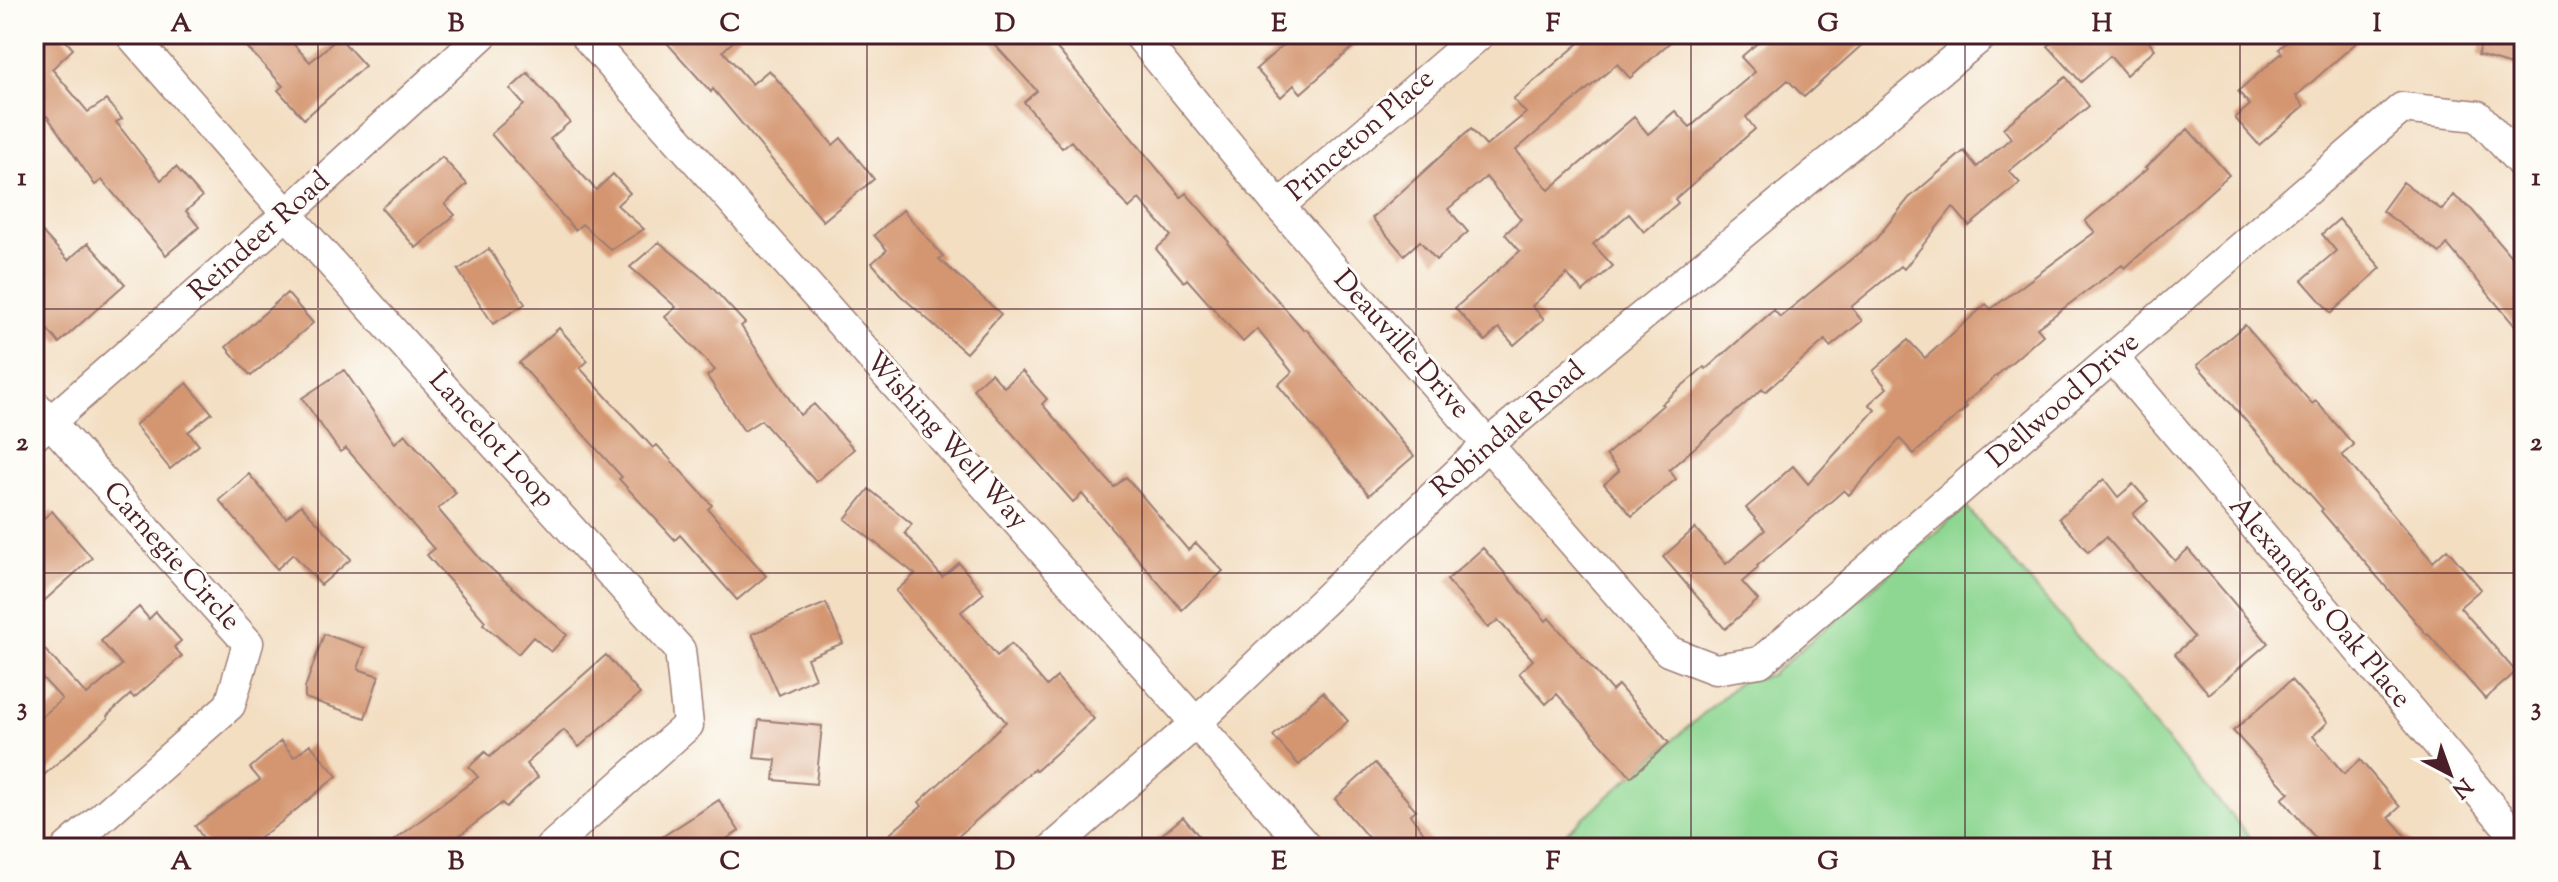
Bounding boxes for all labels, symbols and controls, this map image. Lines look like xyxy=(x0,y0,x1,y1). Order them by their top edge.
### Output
text: A xyxy=(170,6,192,43)
text: B xyxy=(448,6,465,43)
text: C xyxy=(720,6,740,43)
text: D xyxy=(995,6,1015,43)
text: E xyxy=(1271,6,1287,43)
text: F xyxy=(1546,6,1561,43)
text: G xyxy=(1817,6,1839,43)
text: H xyxy=(2092,6,2113,43)
text: I xyxy=(2373,6,2382,43)
street label: Princeton Place xyxy=(1278,60,1444,212)
text: 1 xyxy=(18,160,27,197)
text: 1 xyxy=(2532,160,2541,197)
street label: Reindeer Road xyxy=(181,163,340,311)
street label: Deauville Drive xyxy=(1323,262,1479,428)
street label: Dellwood Drive xyxy=(1979,323,2149,479)
street label: Wishing Well Way xyxy=(855,343,1037,539)
street label: Robindale Road xyxy=(1423,352,1595,508)
street label: Lancelot Loop xyxy=(418,362,564,518)
text: 2 xyxy=(16,425,29,462)
text: 2 xyxy=(2530,425,2543,462)
street label: Carnegie Circle xyxy=(93,474,249,640)
street label: Alexandros Oak Place xyxy=(2218,488,2420,718)
text: 3 xyxy=(17,690,27,727)
text: 3 xyxy=(2531,690,2541,727)
north arrow xyxy=(2410,734,2490,814)
text: N xyxy=(2444,769,2478,805)
text: A xyxy=(170,844,192,881)
text: B xyxy=(448,844,465,881)
text: C xyxy=(720,844,740,881)
text: D xyxy=(995,844,1015,881)
text: E xyxy=(1271,844,1287,881)
text: F xyxy=(1546,844,1561,881)
text: G xyxy=(1817,844,1839,881)
text: H xyxy=(2092,844,2113,881)
text: I xyxy=(2373,844,2382,881)

